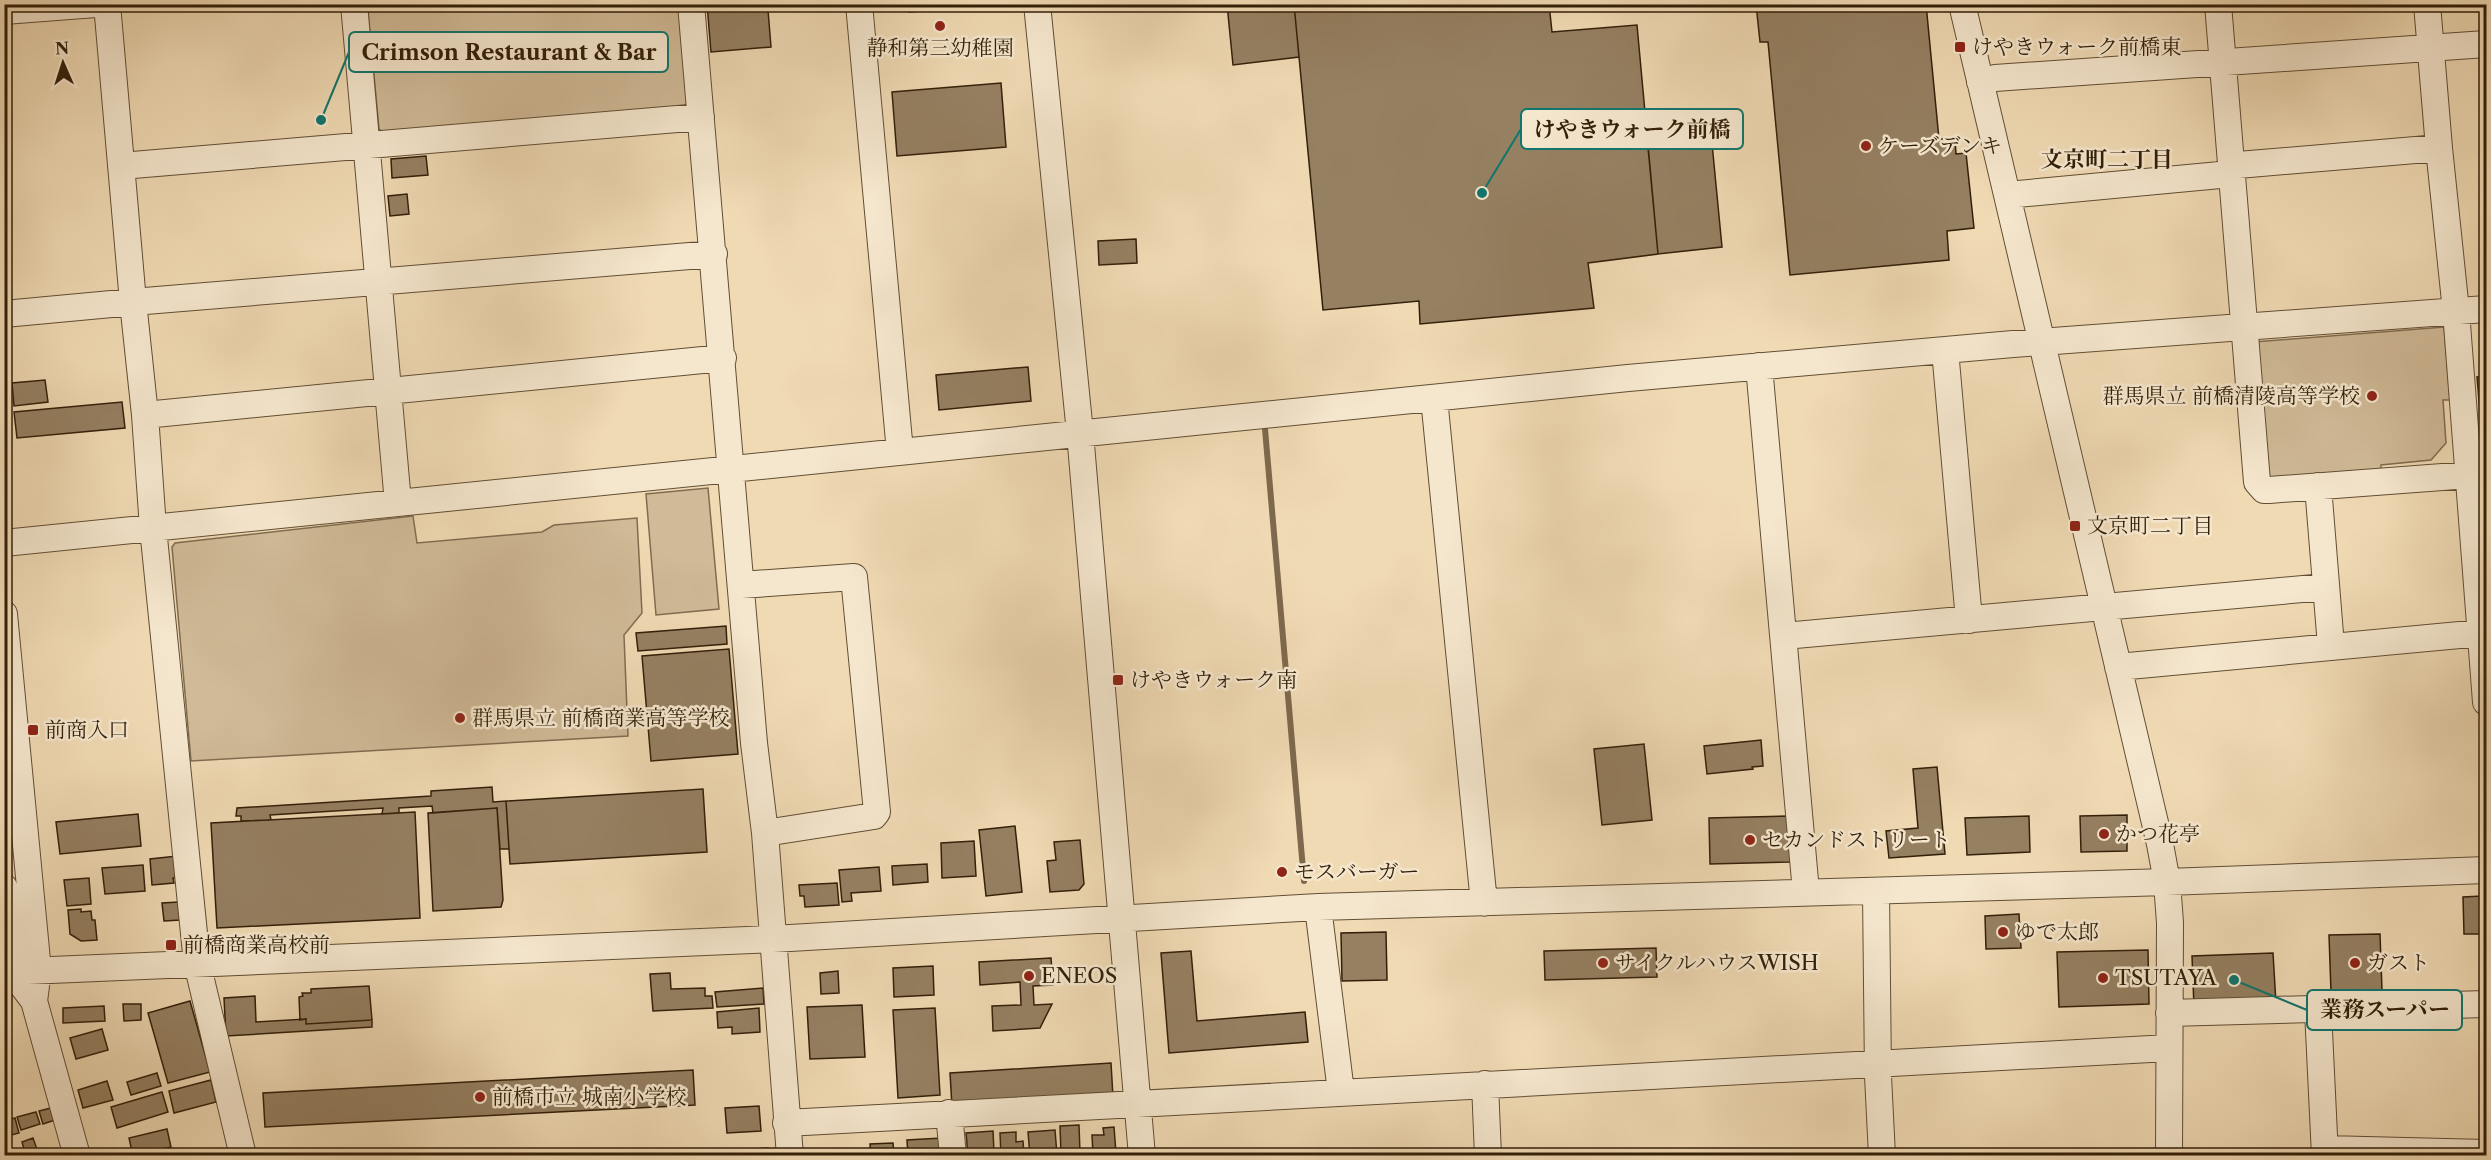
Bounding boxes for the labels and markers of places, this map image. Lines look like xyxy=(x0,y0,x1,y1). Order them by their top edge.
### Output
marker: 静和第三幼稚園 xyxy=(933,19,947,33)
callout: Crimson Restaurant & Bar xyxy=(349,32,668,72)
place label: けやきウォーク前橋東 xyxy=(1972,34,2181,59)
place label: 静和第三幼稚園 xyxy=(867,35,1014,60)
marker: けやきウォーク前橋東 xyxy=(1953,40,1967,54)
callout: けやきウォーク前橋 xyxy=(1521,109,1743,149)
place label: ケーズデンキ xyxy=(1878,133,2002,158)
marker: ケーズデンキ xyxy=(1859,139,1873,153)
place label: 群馬県立 前橋清陵高等学校 xyxy=(2102,383,2360,408)
marker: 群馬県立 前橋清陵高等学校 xyxy=(2365,389,2379,403)
place label: 文京町二丁目 xyxy=(2087,513,2213,538)
marker: 文京町二丁目 xyxy=(2068,519,2082,533)
place label: けやきウォーク南 xyxy=(1130,667,1297,692)
marker: けやきウォーク南 xyxy=(1111,673,1125,687)
place label: 群馬県立 前橋商業高等学校 xyxy=(472,705,730,730)
marker: 群馬県立 前橋商業高等学校 xyxy=(453,711,467,725)
place label: 前商入口 xyxy=(45,717,129,742)
marker: 前商入口 xyxy=(26,723,40,737)
place label: かつ花亭 xyxy=(2116,821,2200,846)
place label: セカンドストリート xyxy=(1762,827,1951,852)
marker: かつ花亭 xyxy=(2097,827,2111,841)
marker: セカンドストリート xyxy=(1743,833,1757,847)
place label: モスバーガー xyxy=(1294,859,1420,884)
marker: モスバーガー xyxy=(1275,865,1289,879)
place label: ゆで太郎 xyxy=(2015,919,2099,944)
marker: ゆで太郎 xyxy=(1996,925,2010,939)
place label: 前橋商業高校前 xyxy=(183,932,330,957)
marker: 前橋商業高校前 xyxy=(164,938,178,952)
place label: サイクルハウスWISH xyxy=(1615,950,1819,975)
place label: ガスト xyxy=(2367,950,2430,975)
marker: サイクルハウスWISH xyxy=(1596,956,1610,970)
marker: ガスト xyxy=(2348,956,2362,970)
place label: ENEOS xyxy=(1041,963,1117,988)
place label: TSUTAYA xyxy=(2115,965,2217,990)
marker: ENEOS xyxy=(1022,969,1036,983)
marker: TSUTAYA xyxy=(2096,971,2110,985)
callout: 業務スーパー xyxy=(2307,990,2462,1030)
place label: 前橋市立 城南小学校 xyxy=(492,1084,687,1109)
marker: 前橋市立 城南小学校 xyxy=(473,1090,487,1104)

